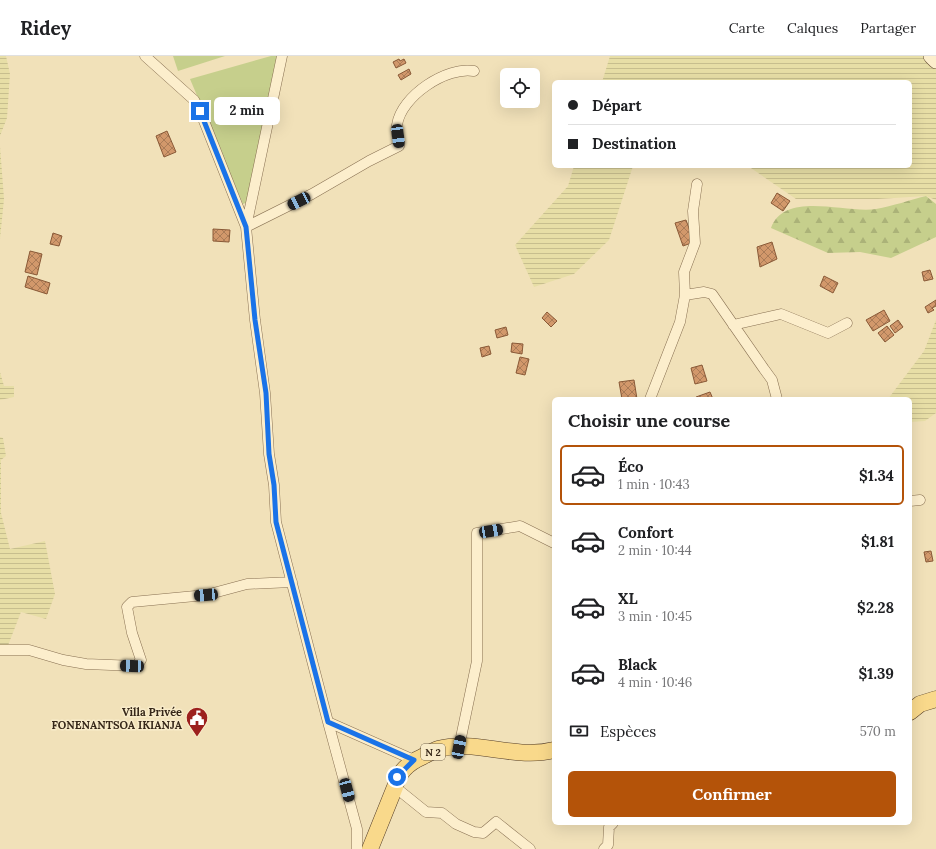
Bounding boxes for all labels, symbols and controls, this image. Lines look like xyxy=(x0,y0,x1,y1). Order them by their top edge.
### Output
text: Ridey xyxy=(20,16,71,40)
text: Carte xyxy=(729,19,765,37)
text: Calques xyxy=(787,19,838,37)
text: Partager xyxy=(860,19,916,37)
map controls xyxy=(500,68,540,108)
button: locate xyxy=(500,68,540,108)
text: Départ xyxy=(592,96,642,115)
callout: 2 min xyxy=(214,97,280,125)
route end xyxy=(191,102,209,120)
text: 2 min xyxy=(230,102,264,119)
car xyxy=(391,123,405,149)
text: Destination xyxy=(592,134,676,153)
car xyxy=(286,190,312,212)
text: Choisir une course xyxy=(568,409,730,432)
icon: car xyxy=(570,457,606,493)
text: Éco xyxy=(618,457,644,476)
text: $1.34 xyxy=(859,466,894,485)
text: 1 min · 10:43 xyxy=(618,476,690,493)
car xyxy=(478,523,504,539)
icon: car xyxy=(570,523,606,559)
text: Confort xyxy=(618,523,674,542)
text: $1.81 xyxy=(861,532,894,551)
text: 2 min · 10:44 xyxy=(618,542,692,559)
car xyxy=(194,588,218,602)
icon: car xyxy=(570,589,606,625)
text: XL xyxy=(618,589,638,608)
text: $2.28 xyxy=(857,598,894,617)
text: 3 min · 10:45 xyxy=(618,608,692,625)
icon: car xyxy=(570,655,606,691)
text: Black xyxy=(618,655,657,674)
car xyxy=(120,660,144,672)
text: $1.39 xyxy=(859,664,894,683)
text: 4 min · 10:46 xyxy=(618,674,692,691)
place label: Villa Privée FONENANTSOA IKIANJA xyxy=(52,705,183,732)
public building icon: Villa Privée FONENANTSOA IKIANJA xyxy=(184,705,210,738)
icon: cash xyxy=(568,720,590,742)
text: Espèces xyxy=(600,722,656,741)
text: 570 m xyxy=(860,723,896,740)
car xyxy=(451,734,467,760)
road number: N 2 xyxy=(421,744,445,760)
route start xyxy=(388,768,406,786)
button: Confirmer xyxy=(568,771,896,817)
car xyxy=(338,777,356,803)

